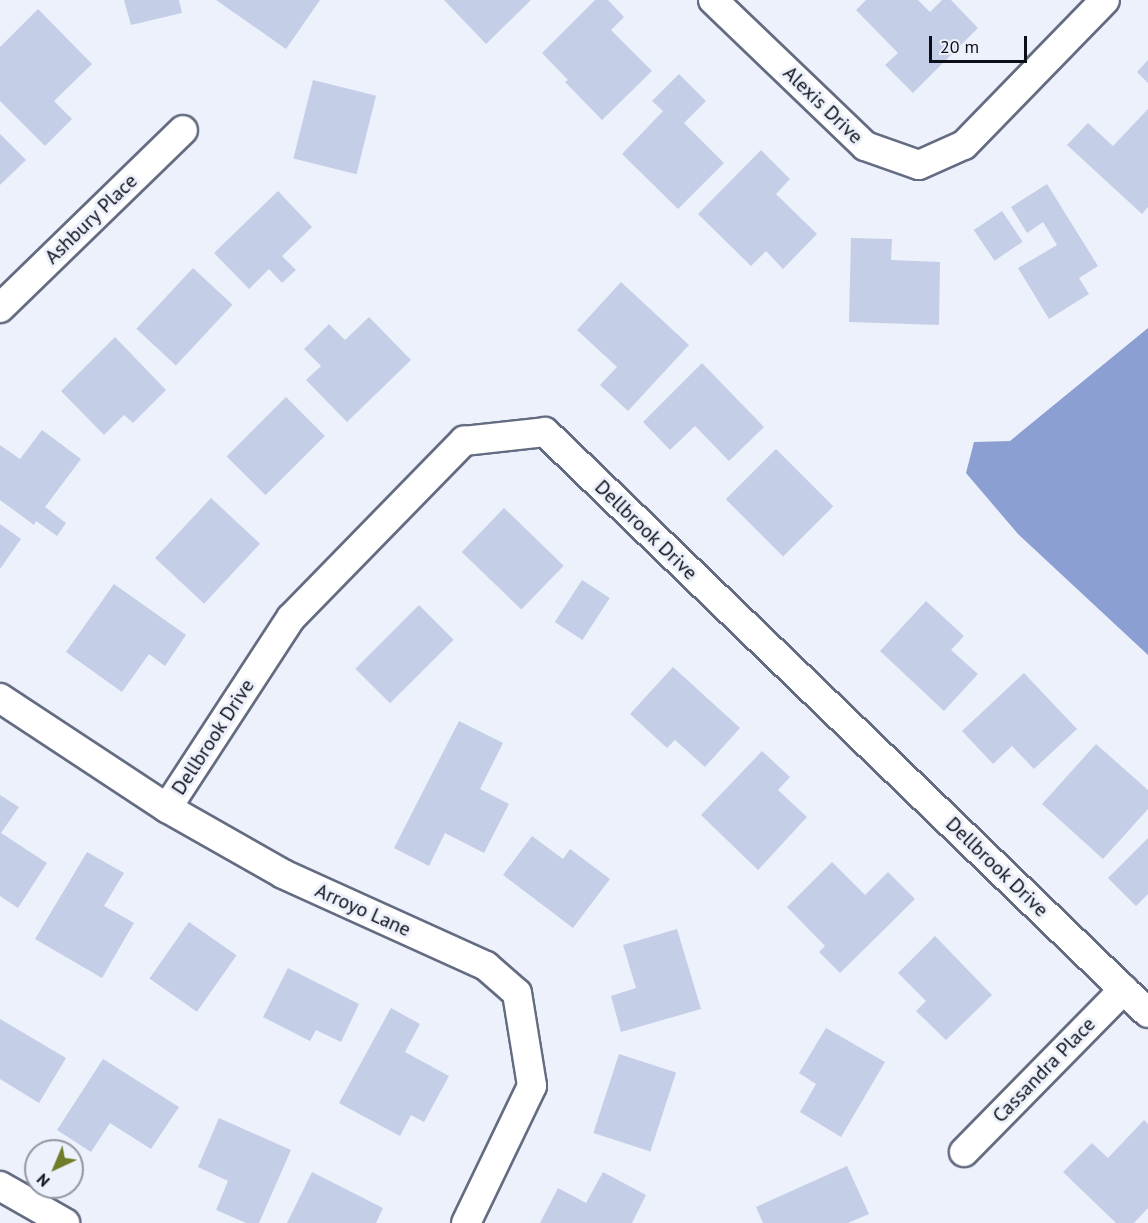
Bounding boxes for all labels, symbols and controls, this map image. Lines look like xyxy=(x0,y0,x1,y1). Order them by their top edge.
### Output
scale bar xyxy=(932,24,1030,62)
text: 20 m xyxy=(940,35,979,58)
street label: Alexis Drive xyxy=(778,61,868,149)
street label: Ashbury Place xyxy=(40,169,142,269)
street label: Dellbrook Drive xyxy=(590,475,702,585)
street label: Dellbrook Drive xyxy=(167,674,259,800)
street label: Dellbrook Drive xyxy=(941,812,1053,922)
street label: Arroyo Lane xyxy=(312,878,414,942)
street label: Cassandra Place xyxy=(988,1012,1100,1128)
north arrow xyxy=(24,1139,84,1199)
text: N xyxy=(32,1170,54,1191)

